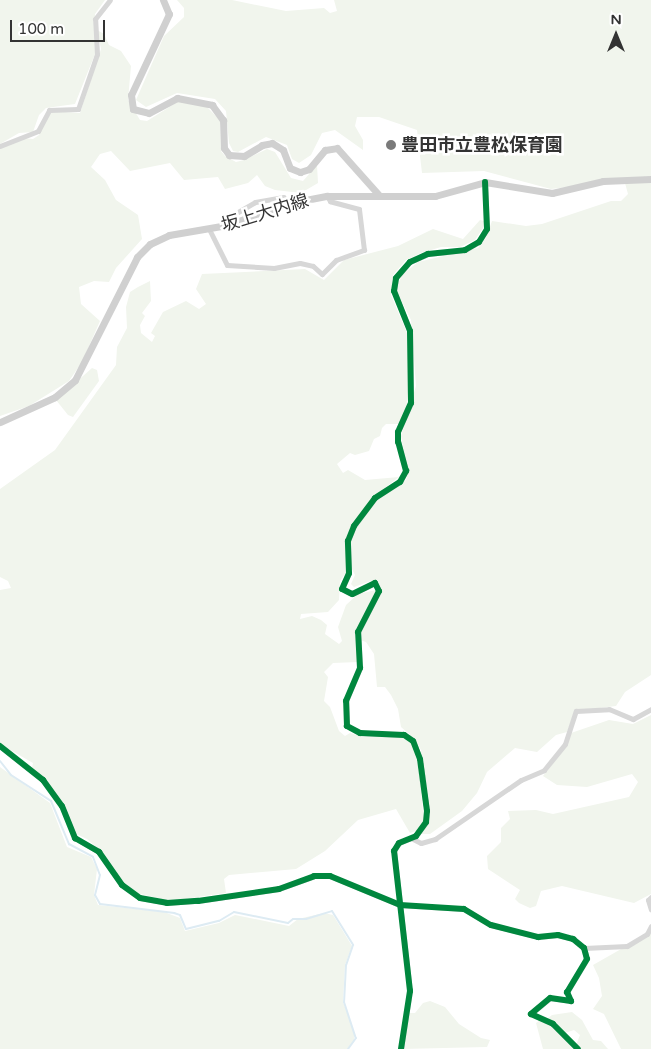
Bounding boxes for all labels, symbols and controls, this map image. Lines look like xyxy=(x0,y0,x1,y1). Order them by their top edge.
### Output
scale bar xyxy=(12,10,108,42)
north arrow xyxy=(591,10,641,60)
text: N xyxy=(610,11,622,28)
text: 100 m xyxy=(18,20,64,38)
place label: 豊田市立豊松保育園 xyxy=(401,134,563,156)
marker: 豊田市立豊松保育園 xyxy=(385,139,397,151)
street label: 坂上大内線 xyxy=(219,190,311,236)

